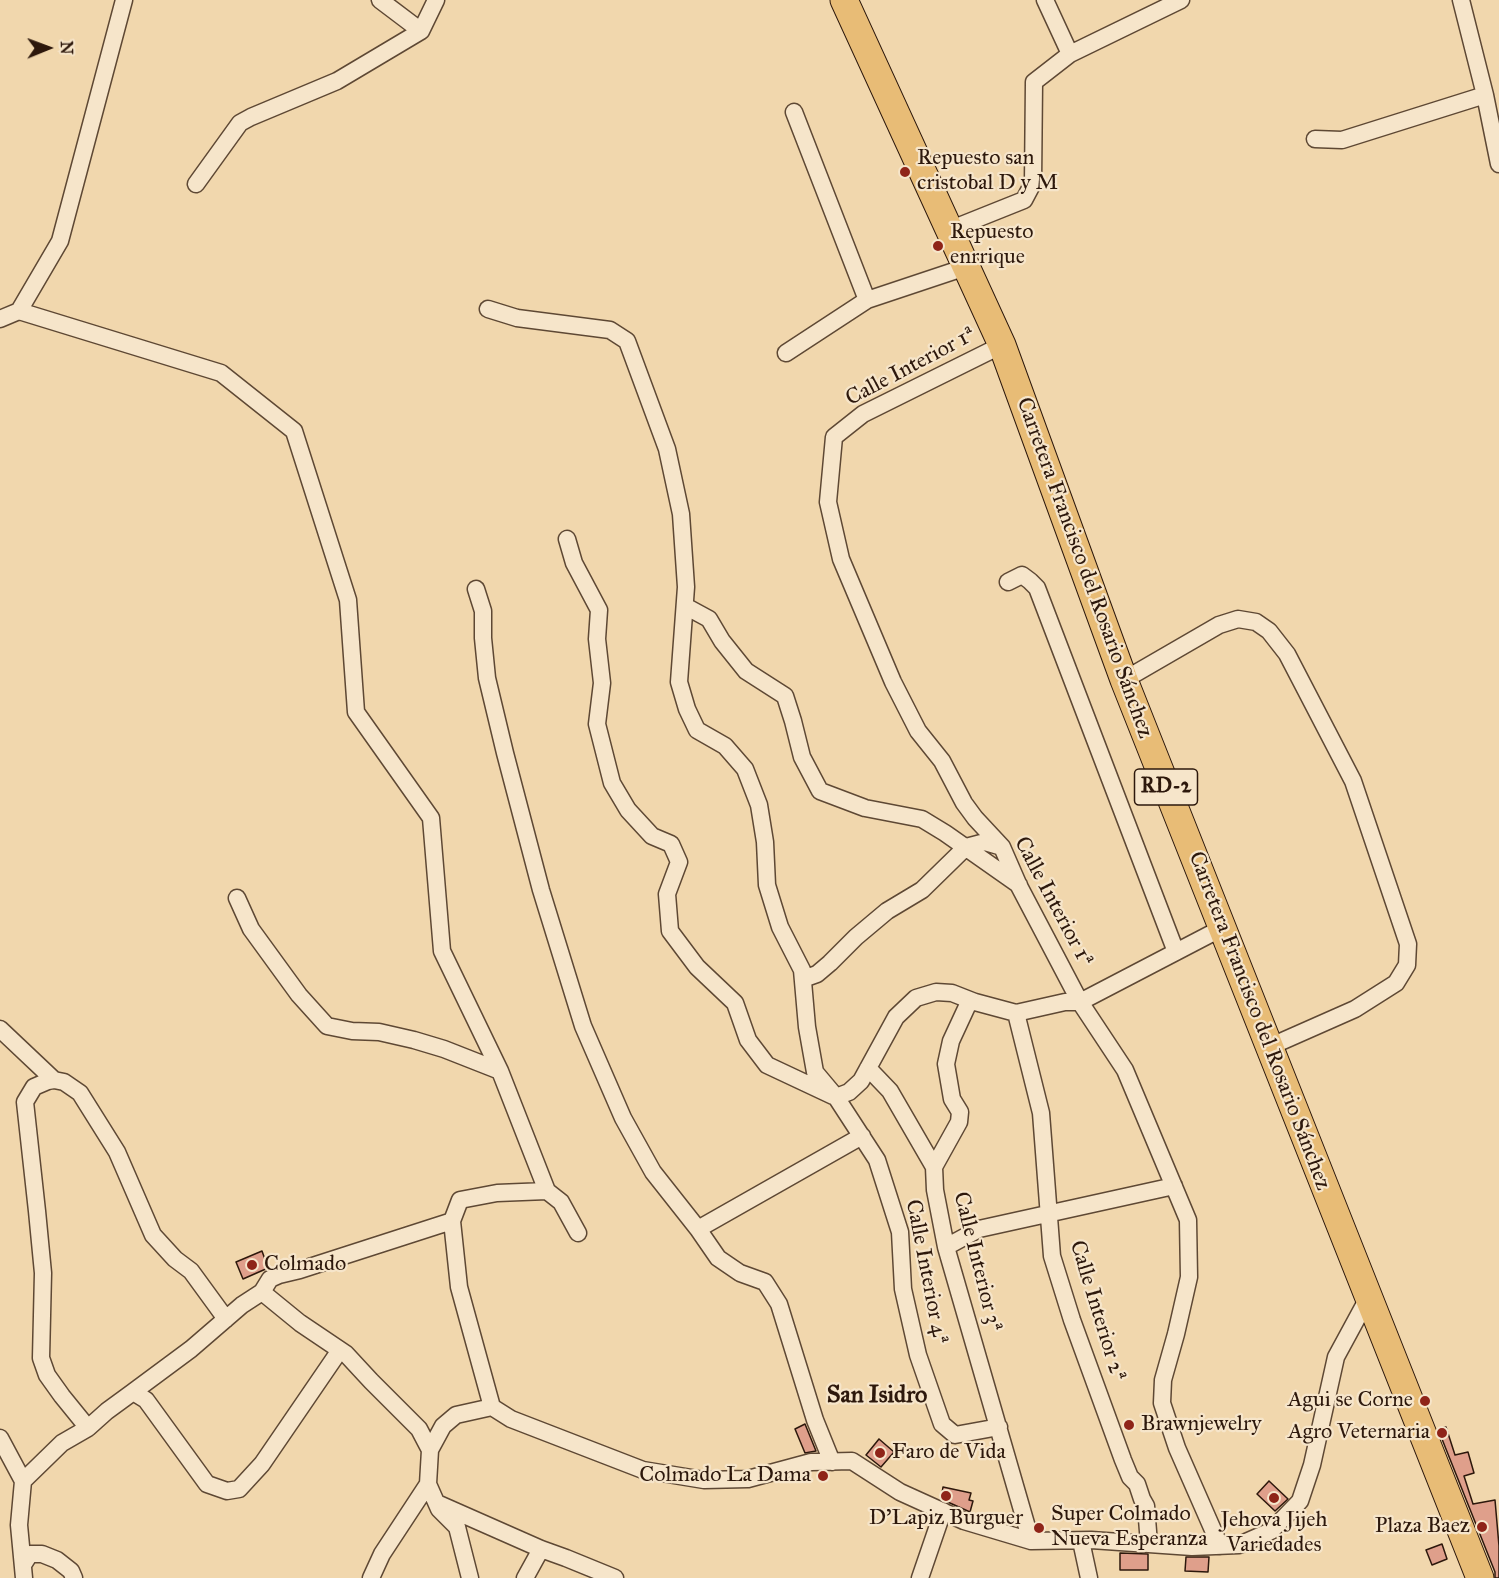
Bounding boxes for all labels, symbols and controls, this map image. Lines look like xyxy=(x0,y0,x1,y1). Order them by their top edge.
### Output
north arrow xyxy=(18,18,78,78)
text: N xyxy=(57,41,76,55)
place label: Repuesto san cristobal D y M xyxy=(917,146,1058,198)
marker: Repuesto san cristobal D y M xyxy=(898,165,912,179)
place label: Repuesto enrrique xyxy=(950,220,1033,272)
marker: Repuesto enrrique xyxy=(931,239,945,253)
street label: Calle Interior 1ª xyxy=(841,322,981,412)
street label: Carretera Francisco del Rosario Sánchez xyxy=(1010,394,1158,742)
road number: RD-2 xyxy=(1134,769,1198,805)
street label: Calle Interior 1ª xyxy=(1008,832,1098,972)
street label: Carretera Francisco del Rosario Sánchez xyxy=(1182,848,1336,1194)
street label: Calle Interior 3ª xyxy=(947,1189,1007,1335)
street label: Calle Interior 4ª xyxy=(899,1197,953,1347)
street label: Calle Interior 2ª xyxy=(1063,1238,1131,1384)
place label: Colmado xyxy=(264,1252,346,1278)
marker: Colmado xyxy=(245,1258,259,1272)
district label: San Isidro xyxy=(827,1382,927,1410)
place label: Agui se Corne xyxy=(1288,1388,1413,1414)
marker: Agui se Corne xyxy=(1418,1394,1432,1408)
place label: Brawnjewelry xyxy=(1141,1412,1262,1438)
marker: Brawnjewelry xyxy=(1122,1418,1136,1432)
place label: Agro Veternaria xyxy=(1288,1420,1430,1446)
marker: Agro Veternaria xyxy=(1435,1426,1449,1440)
place label: Faro de Vida xyxy=(892,1440,1006,1466)
marker: Faro de Vida xyxy=(873,1446,887,1460)
place label: Colmado La Dama xyxy=(639,1463,811,1489)
marker: Colmado La Dama xyxy=(816,1469,830,1483)
marker: D'Lapiz Burguer xyxy=(939,1489,953,1503)
marker: Jehova Jijeh Variedades xyxy=(1267,1491,1281,1505)
place label: Super Colmado Nueva Esperanza xyxy=(1051,1502,1207,1554)
place label: D'Lapiz Burguer xyxy=(869,1506,1023,1532)
place label: Jehova Jijeh Variedades xyxy=(1221,1508,1327,1560)
place label: Plaza Baez xyxy=(1375,1514,1470,1540)
marker: Plaza Baez xyxy=(1475,1520,1489,1534)
marker: Super Colmado Nueva Esperanza xyxy=(1032,1521,1046,1535)

